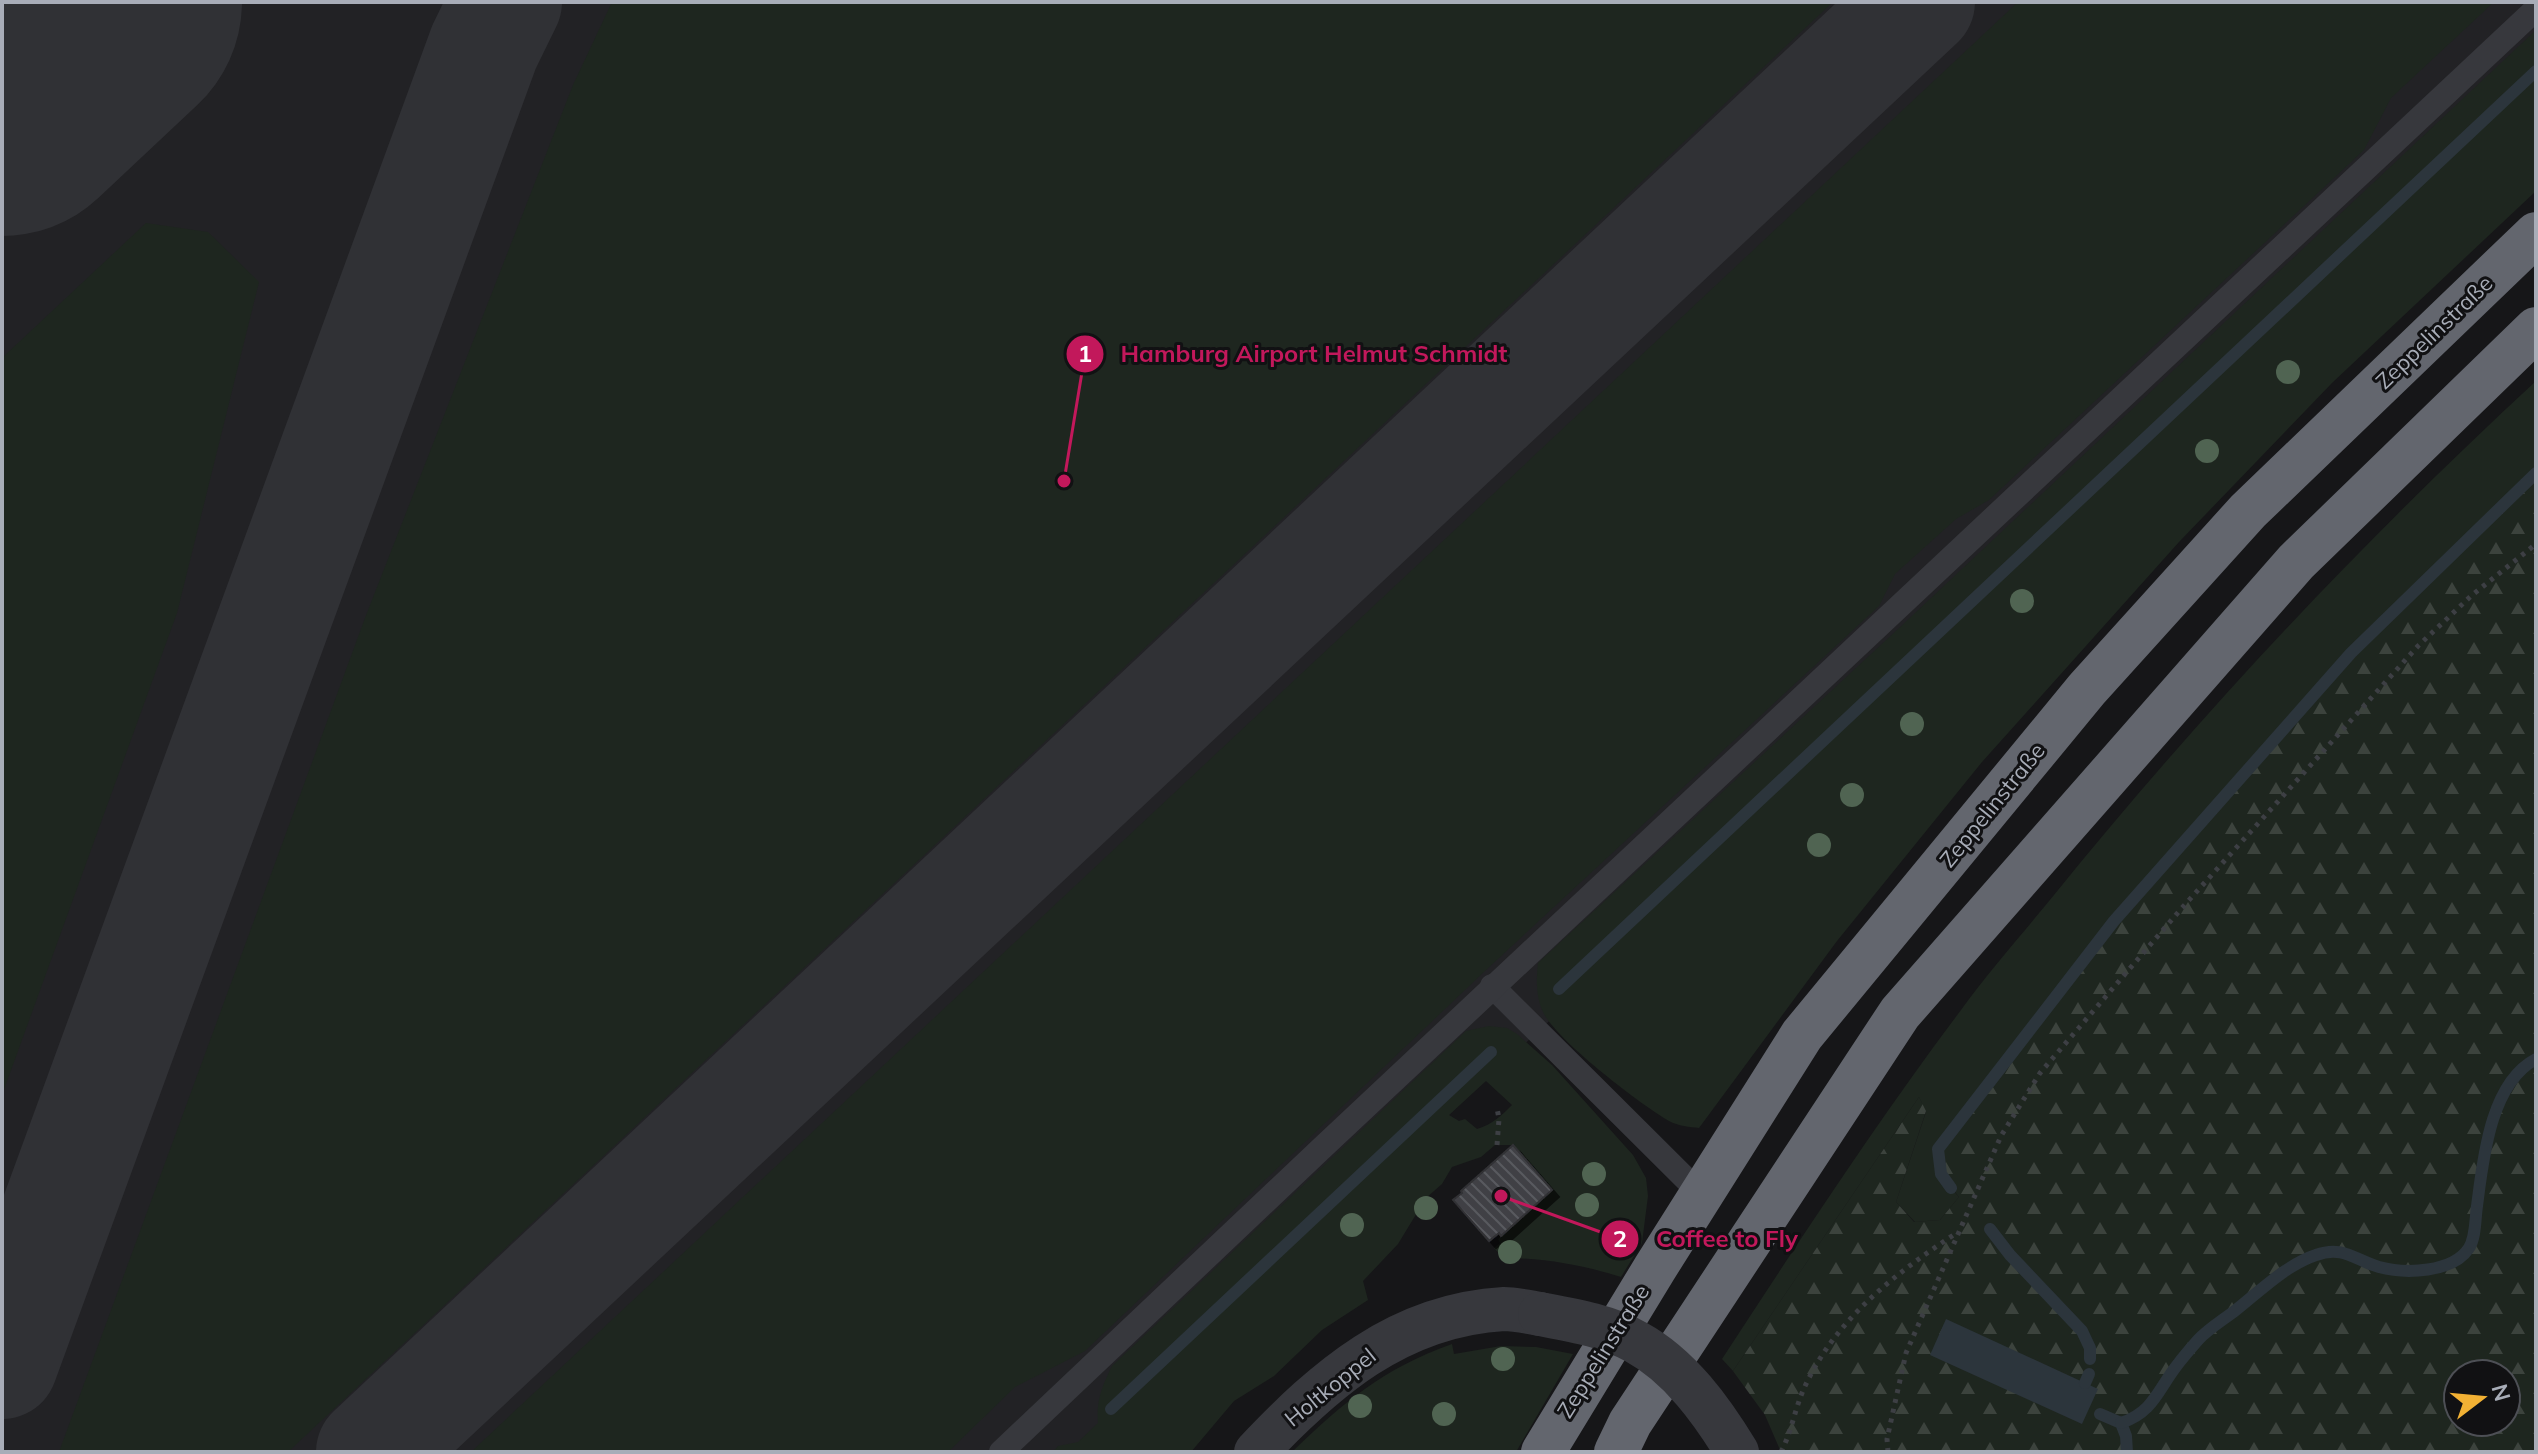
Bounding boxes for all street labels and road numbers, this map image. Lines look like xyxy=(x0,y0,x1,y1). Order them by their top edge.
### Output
street label: Zeppelinstraße xyxy=(2370,269,2498,395)
street label: Zeppelinstraße xyxy=(1933,737,2051,873)
street label: Zeppelinstraße xyxy=(1551,1279,1655,1423)
street label: Holtkoppel xyxy=(1279,1342,1381,1432)

